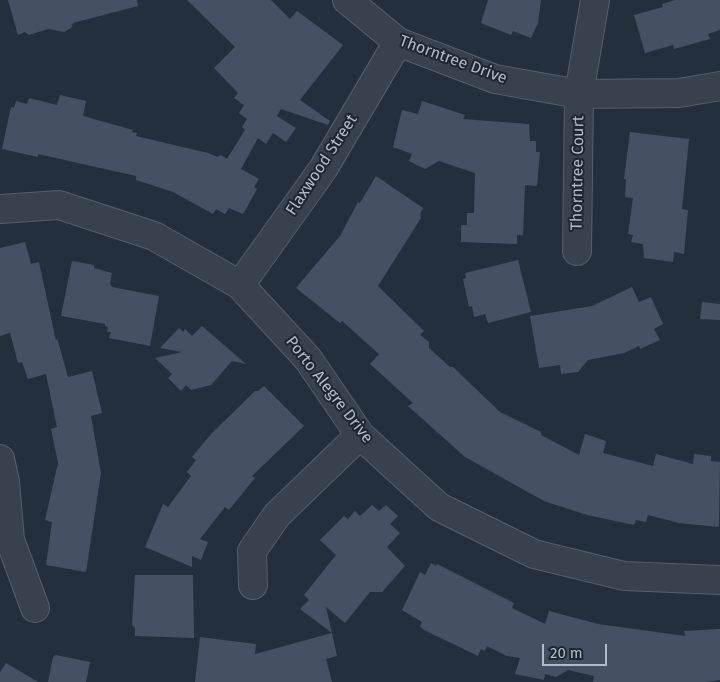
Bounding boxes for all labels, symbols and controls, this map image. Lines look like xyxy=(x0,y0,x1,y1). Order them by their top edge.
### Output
street label: Thorntree Drive xyxy=(397,32,509,88)
street label: Flaxwood Street xyxy=(282,111,362,219)
street label: Thorntree Court xyxy=(567,115,589,231)
street label: Porto Alegre Drive xyxy=(281,333,377,447)
scale bar xyxy=(545,634,610,666)
text: 20 m xyxy=(550,644,583,662)

